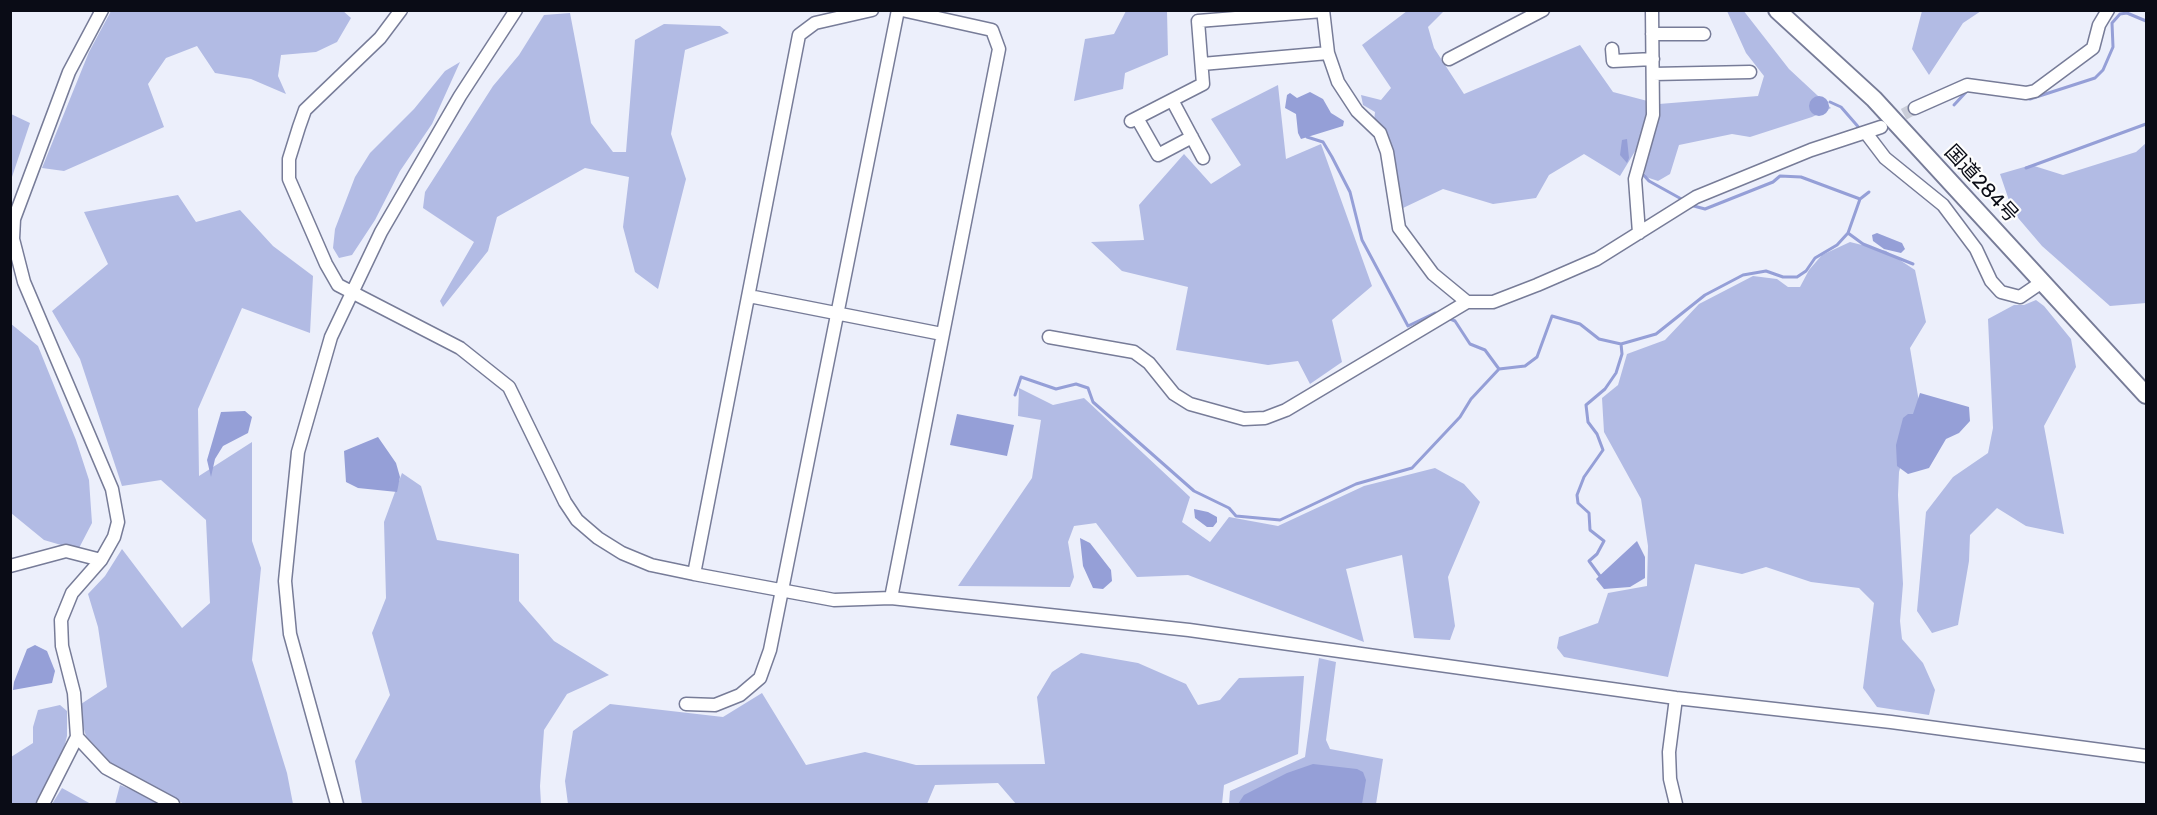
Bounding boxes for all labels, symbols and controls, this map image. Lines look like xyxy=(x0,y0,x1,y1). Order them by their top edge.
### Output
street label: 国道284号 xyxy=(1939,140,2023,228)

